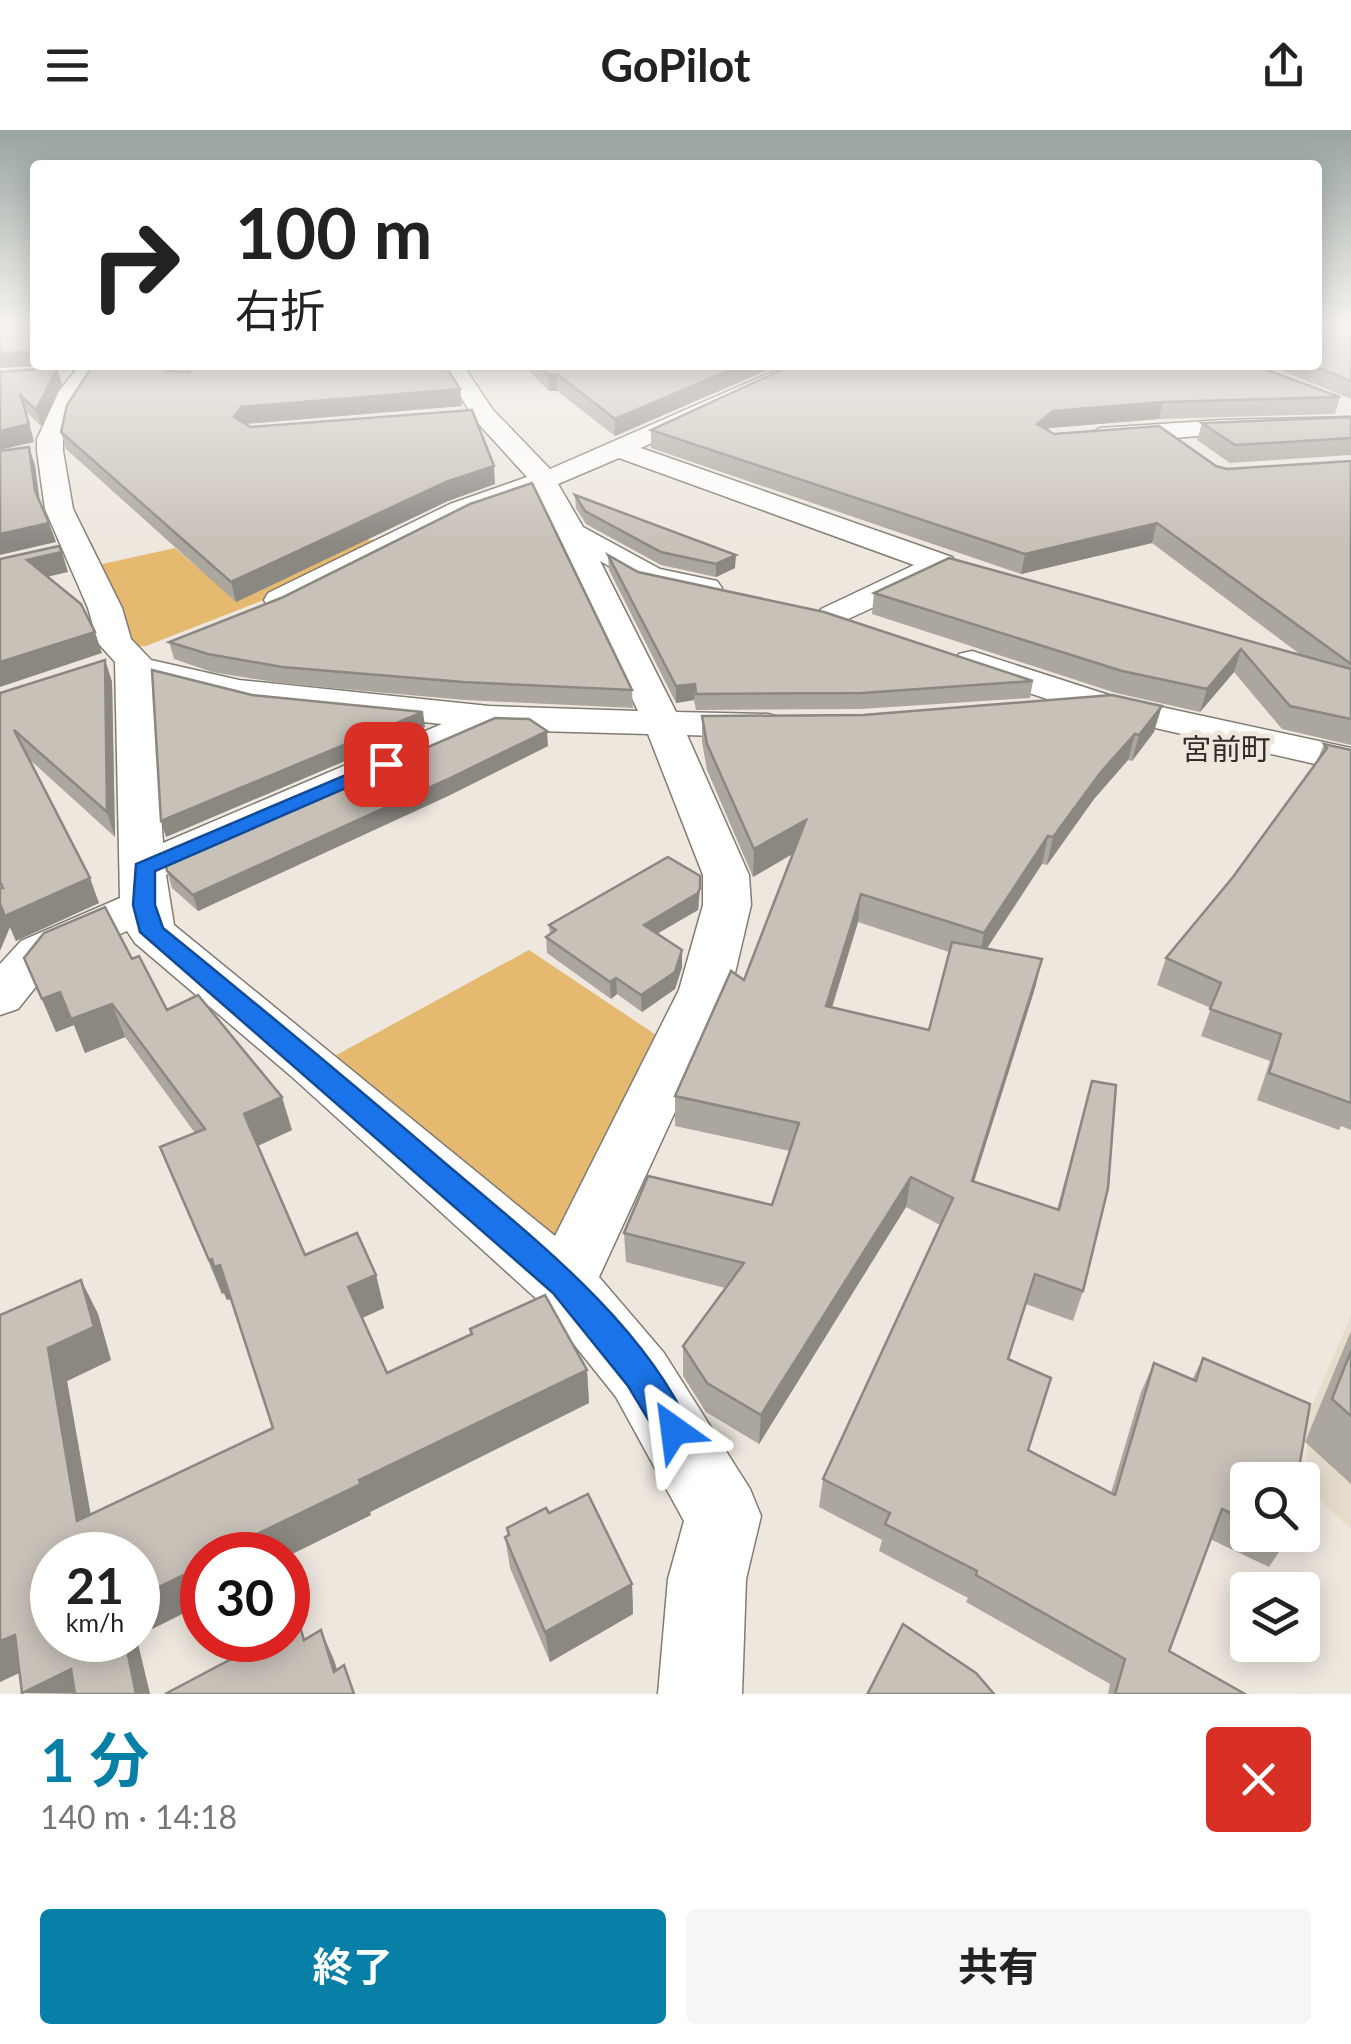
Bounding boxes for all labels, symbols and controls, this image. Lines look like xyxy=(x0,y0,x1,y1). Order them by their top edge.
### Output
icon: menu xyxy=(40,38,95,93)
text: GoPilot xyxy=(600,38,751,92)
icon: share xyxy=(1256,38,1311,93)
text: 100 m xyxy=(235,190,432,274)
icon: right xyxy=(70,200,200,330)
text: 右折 xyxy=(235,283,325,337)
pin xyxy=(344,722,429,807)
district label: 宮前町 xyxy=(1181,730,1271,766)
icon: arrive xyxy=(359,737,414,792)
position arrow xyxy=(622,1378,726,1482)
map controls xyxy=(1230,1462,1320,1662)
button: search xyxy=(1230,1462,1320,1552)
speed limit sign: 30 xyxy=(180,1532,310,1662)
text: 21 xyxy=(66,1555,124,1615)
button: layers xyxy=(1230,1572,1320,1662)
text: km/h xyxy=(66,1607,124,1637)
text: 1 分 xyxy=(40,1723,149,1795)
button: close xyxy=(1206,1727,1311,1832)
text: 140 m · 14:18 xyxy=(40,1797,237,1836)
button: 終了 xyxy=(40,1909,666,2024)
button: 共有 xyxy=(686,1909,1311,2024)

